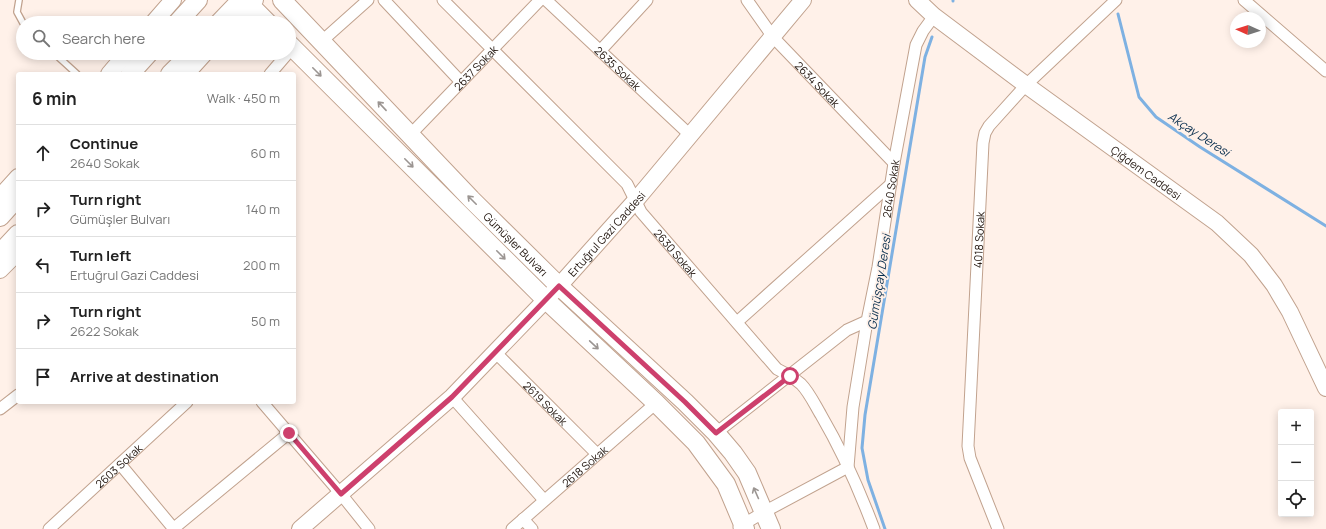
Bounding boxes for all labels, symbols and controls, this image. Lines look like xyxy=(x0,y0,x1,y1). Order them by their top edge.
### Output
north arrow xyxy=(1230,12,1266,48)
search box xyxy=(16,16,296,60)
icon: search xyxy=(30,27,52,49)
text: Search here xyxy=(62,28,145,49)
street label: 2637 Sokak xyxy=(450,41,501,93)
street label: 2635 Sokak xyxy=(592,42,645,93)
street label: 2634 Sokak xyxy=(792,58,844,110)
one-way arrow xyxy=(312,67,322,76)
text: 6 min xyxy=(32,87,77,110)
text: Walk · 450 m xyxy=(207,89,280,107)
one-way arrow xyxy=(378,101,387,111)
water label: Akçay Deresi xyxy=(1165,108,1235,162)
text: Continue xyxy=(70,133,138,154)
icon: ahead xyxy=(32,142,54,164)
street label: Çiğdem Caddesi xyxy=(1108,142,1185,202)
text: 60 m xyxy=(250,144,280,162)
text: 2640 Sokak xyxy=(70,154,140,172)
one-way arrow xyxy=(404,158,414,168)
street label: 2640 Sokak xyxy=(878,158,902,219)
street label: Ertuğrul Gazi Caddesi xyxy=(564,188,648,279)
text: Turn right xyxy=(70,189,141,210)
one-way arrow xyxy=(467,195,477,205)
icon: right xyxy=(32,198,54,220)
text: 140 m xyxy=(246,200,280,218)
street label: Gümüşler Bulvarı xyxy=(481,208,552,279)
text: Gümüşler Bulvarı xyxy=(70,210,170,228)
street label: 4018 Sokak xyxy=(969,211,987,268)
street label: 2630 Sokak xyxy=(651,225,701,280)
water label: Gümüşçay Deresi xyxy=(863,231,895,331)
text: Turn left xyxy=(70,245,132,266)
one-way arrow xyxy=(496,250,506,260)
icon: left xyxy=(32,254,54,276)
text: 200 m xyxy=(243,256,280,274)
text: Ertuğrul Gazi Caddesi xyxy=(70,266,199,284)
text: Turn right xyxy=(70,301,141,322)
icon: right xyxy=(32,310,54,332)
text: 50 m xyxy=(251,312,280,330)
text: 2622 Sokak xyxy=(70,322,139,340)
one-way arrow xyxy=(589,341,599,350)
icon: arrive xyxy=(32,366,54,388)
text: Arrive at destination xyxy=(70,366,219,387)
route start xyxy=(781,367,799,385)
street label: 2619 Sokak xyxy=(521,378,572,429)
map controls xyxy=(1278,409,1314,517)
button: + xyxy=(1278,409,1314,445)
route end xyxy=(280,424,298,442)
street label: 2603 Sokak xyxy=(92,440,145,491)
street label: 2618 Sokak xyxy=(558,441,611,490)
button: − xyxy=(1278,445,1314,481)
button: locate xyxy=(1278,481,1314,517)
one-way arrow xyxy=(752,487,759,499)

